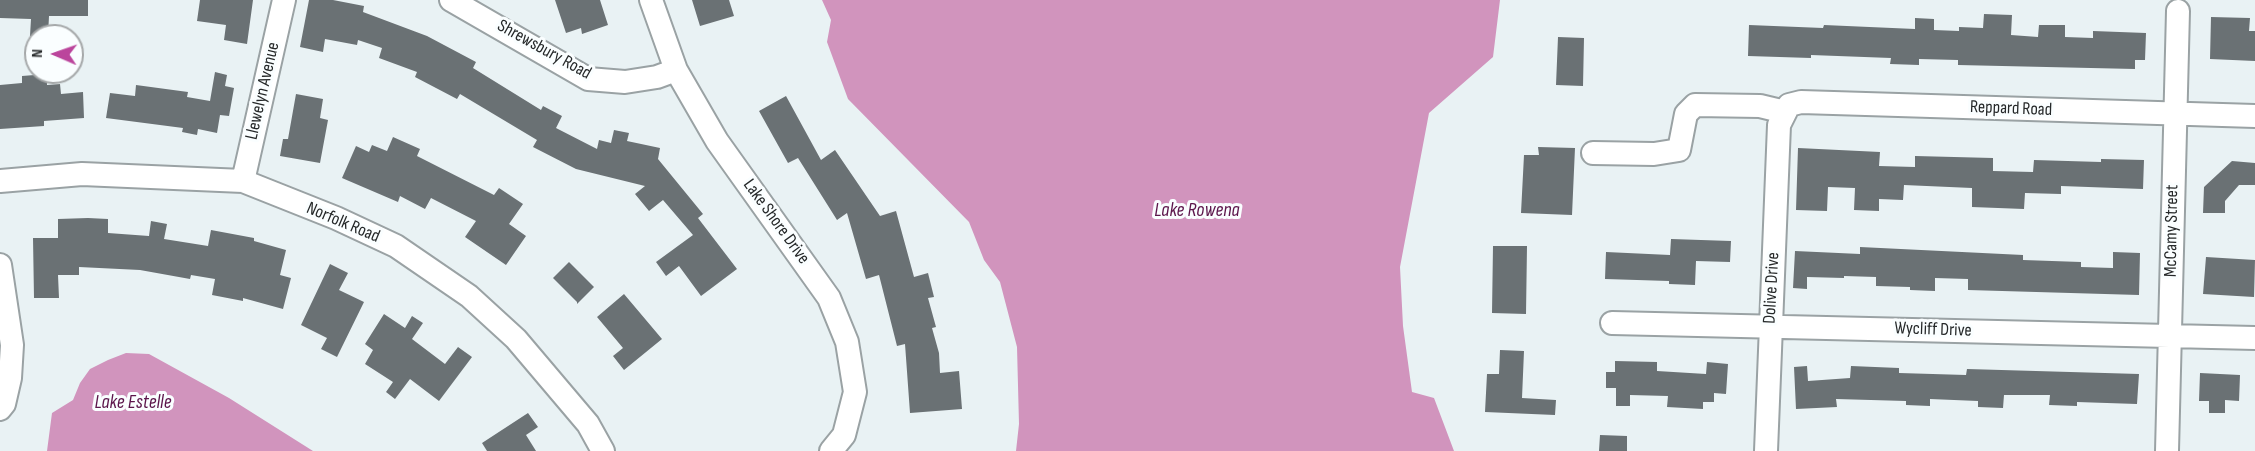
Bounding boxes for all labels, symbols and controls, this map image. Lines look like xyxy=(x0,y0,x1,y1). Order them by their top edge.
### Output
street label: Shrewsbury Road xyxy=(493,15,595,85)
north arrow xyxy=(24,24,84,84)
street label: Llewelyn Avenue xyxy=(241,40,285,142)
text: N xyxy=(28,49,47,58)
street label: Reppard Road xyxy=(1969,97,2053,121)
street label: Lake Shore Drive xyxy=(738,175,814,269)
street label: McCamy Street xyxy=(2160,185,2184,277)
street label: Norfolk Road xyxy=(303,198,383,248)
water label: Lake Rowena xyxy=(1154,199,1240,223)
street label: Dolive Drive xyxy=(1759,252,1785,324)
street label: Wycliff Drive xyxy=(1894,318,1972,342)
water label: Lake Estelle xyxy=(94,391,172,415)

